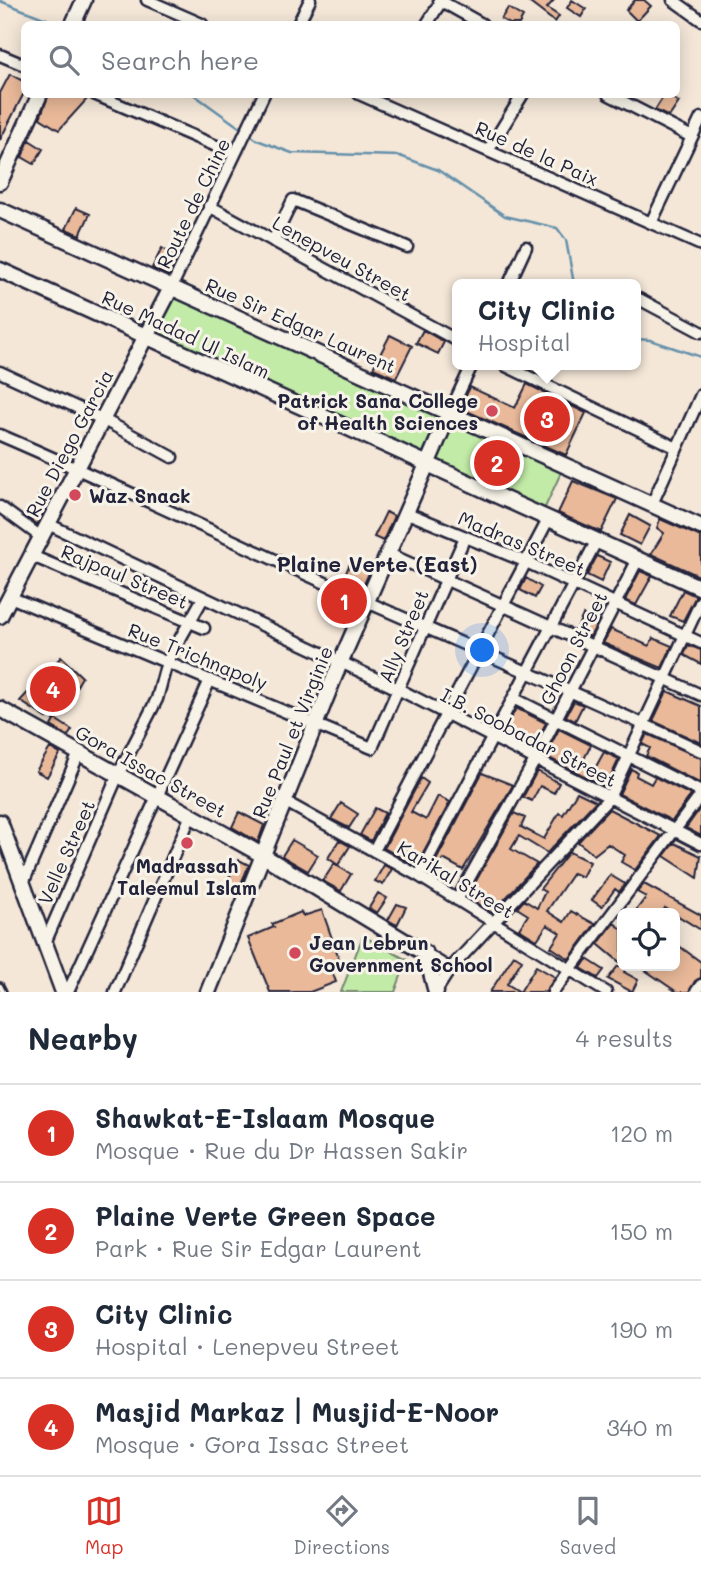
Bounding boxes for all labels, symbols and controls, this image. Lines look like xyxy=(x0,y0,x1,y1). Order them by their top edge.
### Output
search box xyxy=(21,21,680,98)
icon: search xyxy=(45,41,83,79)
text: Search here xyxy=(101,43,259,77)
street label: Rue de la Paix xyxy=(472,115,602,191)
street label: Route de Chine xyxy=(151,134,235,272)
street label: Lenepveu Street xyxy=(268,210,416,306)
street label: Rue Sir Edgar Laurent xyxy=(202,272,400,378)
popup xyxy=(452,279,641,370)
street label: Rue Madad Ul Islam xyxy=(98,284,274,384)
text: City Clinic xyxy=(478,293,615,327)
text: Hospital xyxy=(478,327,570,357)
street label: Rue Diego Garcia xyxy=(20,365,118,521)
place label: Patrick Sana College of Health Sciences xyxy=(277,388,478,435)
pin: 3 xyxy=(524,393,570,445)
marker: Patrick Sana College of Health Sciences xyxy=(484,403,500,419)
pin: 2 xyxy=(474,437,520,489)
place label: Waz Snack xyxy=(89,483,191,508)
marker: Waz Snack xyxy=(67,487,83,503)
street label: Madras Street xyxy=(454,505,590,581)
street label: Rajpaul Street xyxy=(58,538,192,614)
district label: Plaine Verte (East) xyxy=(277,550,477,577)
pin: 1 xyxy=(321,575,367,627)
street label: Ally Street xyxy=(372,585,434,687)
street label: Ghoon Street xyxy=(534,587,612,709)
street label: Rue Trichnapoly xyxy=(125,617,271,695)
your location xyxy=(465,633,499,667)
street label: Rue Paul et Virginie xyxy=(246,642,338,822)
pin: 4 xyxy=(30,663,76,715)
street label: I.B. Soobadar Street xyxy=(437,682,621,792)
street label: Gora Issac Street xyxy=(71,719,231,823)
street label: Velle Street xyxy=(32,796,100,908)
street label: Karikal Street xyxy=(393,834,519,924)
marker: Madrassah Taleemul Islam xyxy=(179,835,195,851)
place label: Madrassah Taleemul Islam xyxy=(117,853,257,900)
map controls xyxy=(617,908,680,971)
button: locate xyxy=(617,908,680,971)
place label: Jean Lebrun Government School xyxy=(309,930,493,977)
marker: Jean Lebrun Government School xyxy=(287,945,303,961)
text: Nearby xyxy=(28,1018,138,1058)
text: 4 results xyxy=(576,1023,673,1053)
text: Shawkat-E-Islaam Mosque xyxy=(95,1101,435,1135)
text: 1 xyxy=(46,1118,56,1148)
text: 120 m xyxy=(610,1118,673,1148)
text: Mosque · Rue du Dr Hassen Sakir xyxy=(95,1135,468,1165)
text: Plaine Verte Green Space xyxy=(95,1199,435,1233)
text: 2 xyxy=(45,1216,57,1246)
text: 150 m xyxy=(609,1216,673,1246)
text: Park · Rue Sir Edgar Laurent xyxy=(95,1233,422,1263)
text: City Clinic xyxy=(95,1297,232,1331)
text: 3 xyxy=(44,1314,58,1344)
text: 190 m xyxy=(609,1314,673,1344)
text: Hospital · Lenepveu Street xyxy=(95,1331,399,1361)
text: Masjid Markaz | Musjid-E-Noor xyxy=(95,1395,499,1429)
text: 4 xyxy=(44,1412,58,1442)
text: 340 m xyxy=(606,1412,673,1442)
text: Mosque · Gora Issac Street xyxy=(95,1429,409,1459)
tab: Map xyxy=(85,1492,124,1559)
tab: Directions xyxy=(293,1492,390,1559)
tab: Saved xyxy=(560,1492,616,1559)

